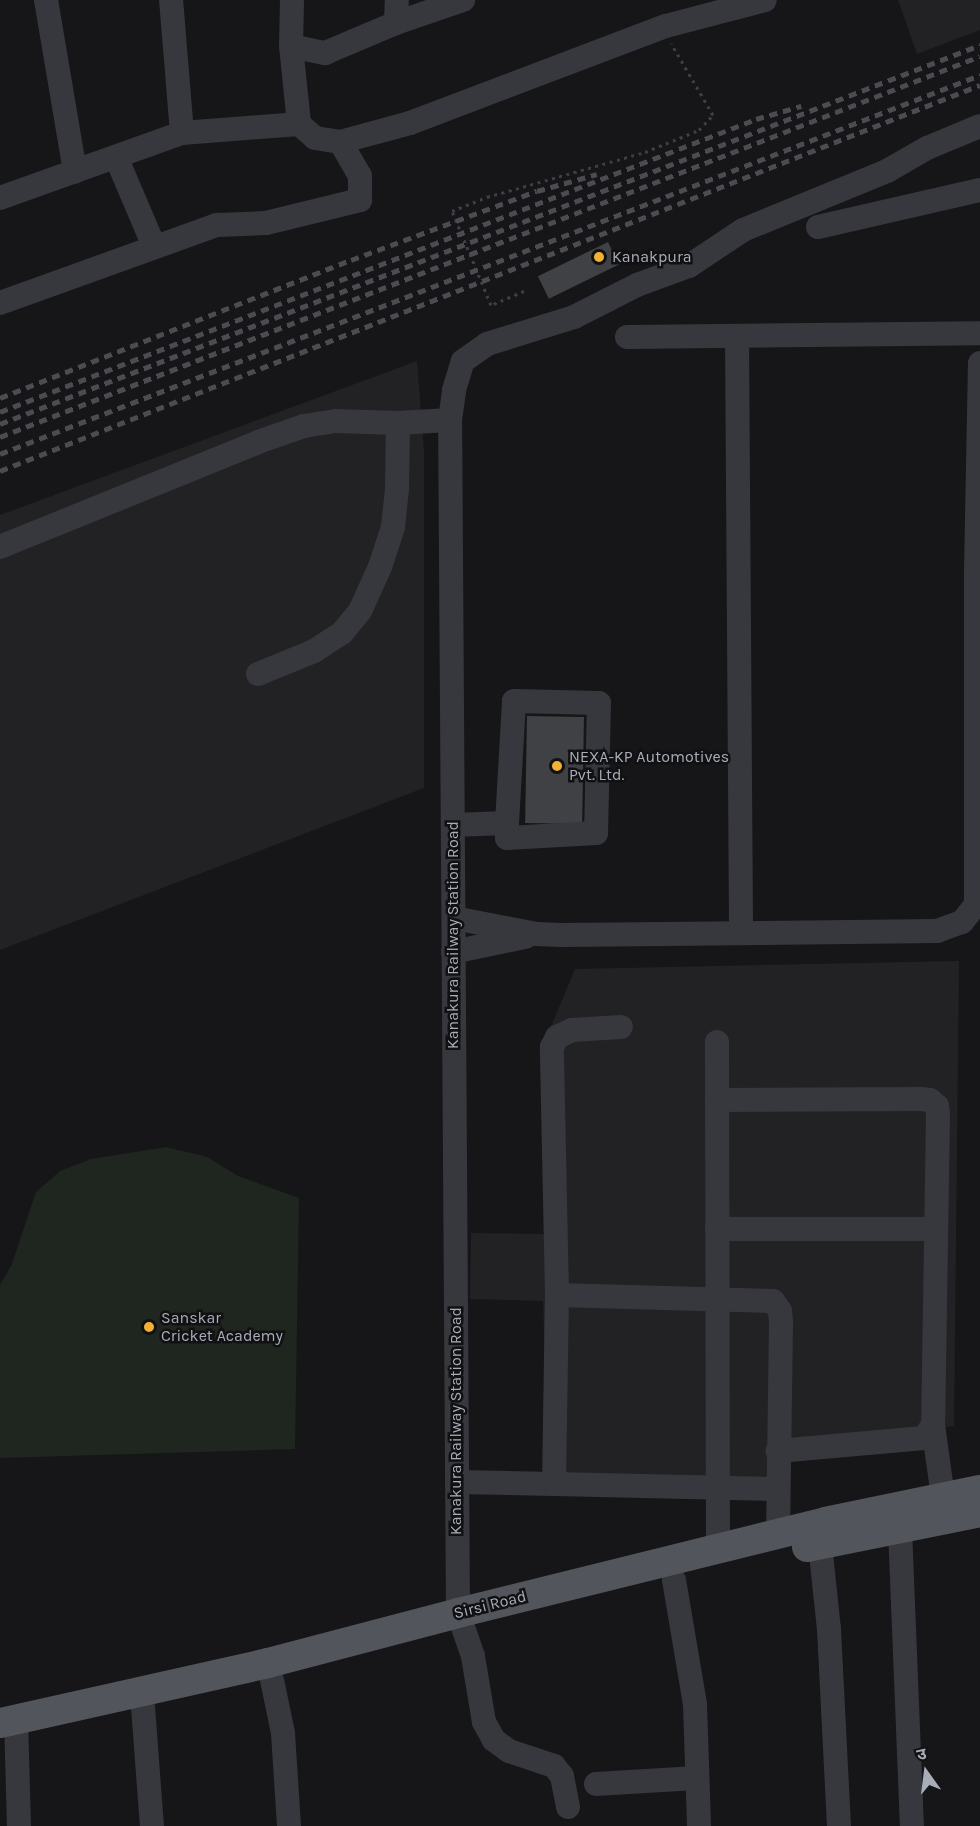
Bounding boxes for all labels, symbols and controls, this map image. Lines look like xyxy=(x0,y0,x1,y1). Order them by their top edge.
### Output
place label: Kanakpura xyxy=(612,247,692,267)
marker: Kanakpura xyxy=(590,248,608,266)
place label: NEXA-KP Automotives Pvt. Ltd. xyxy=(569,747,729,785)
marker: NEXA-KP Automotives Pvt. Ltd. xyxy=(550,759,564,773)
street label: Kanakura Railway Station Road xyxy=(443,821,463,1049)
street label: Kanakura Railway Station Road xyxy=(446,1307,466,1535)
place label: Sanskar Cricket Academy xyxy=(161,1308,283,1346)
marker: Sanskar Cricket Academy xyxy=(142,1320,156,1334)
street label: Sirsi Road xyxy=(452,1587,528,1623)
north arrow xyxy=(896,1742,956,1802)
text: उ xyxy=(915,1744,928,1764)

